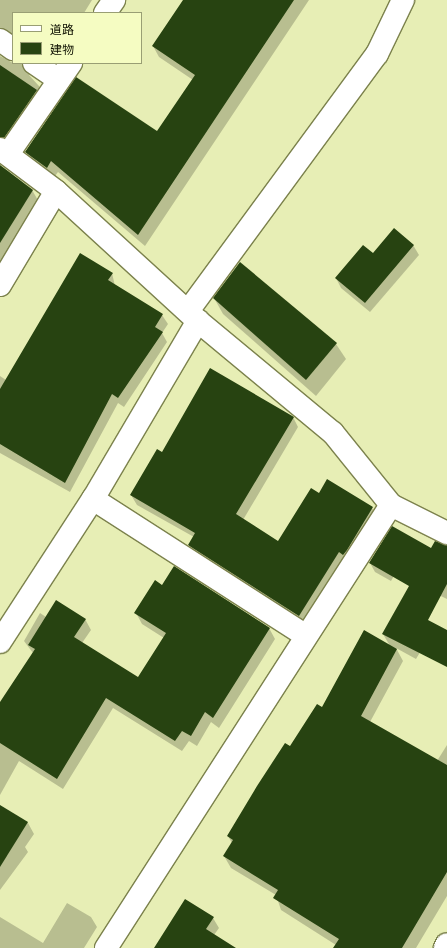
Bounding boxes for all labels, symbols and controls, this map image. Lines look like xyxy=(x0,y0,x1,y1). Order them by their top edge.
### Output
legend xyxy=(12,12,142,64)
text: 道路 xyxy=(50,23,74,37)
text: 建物 xyxy=(50,43,74,57)

